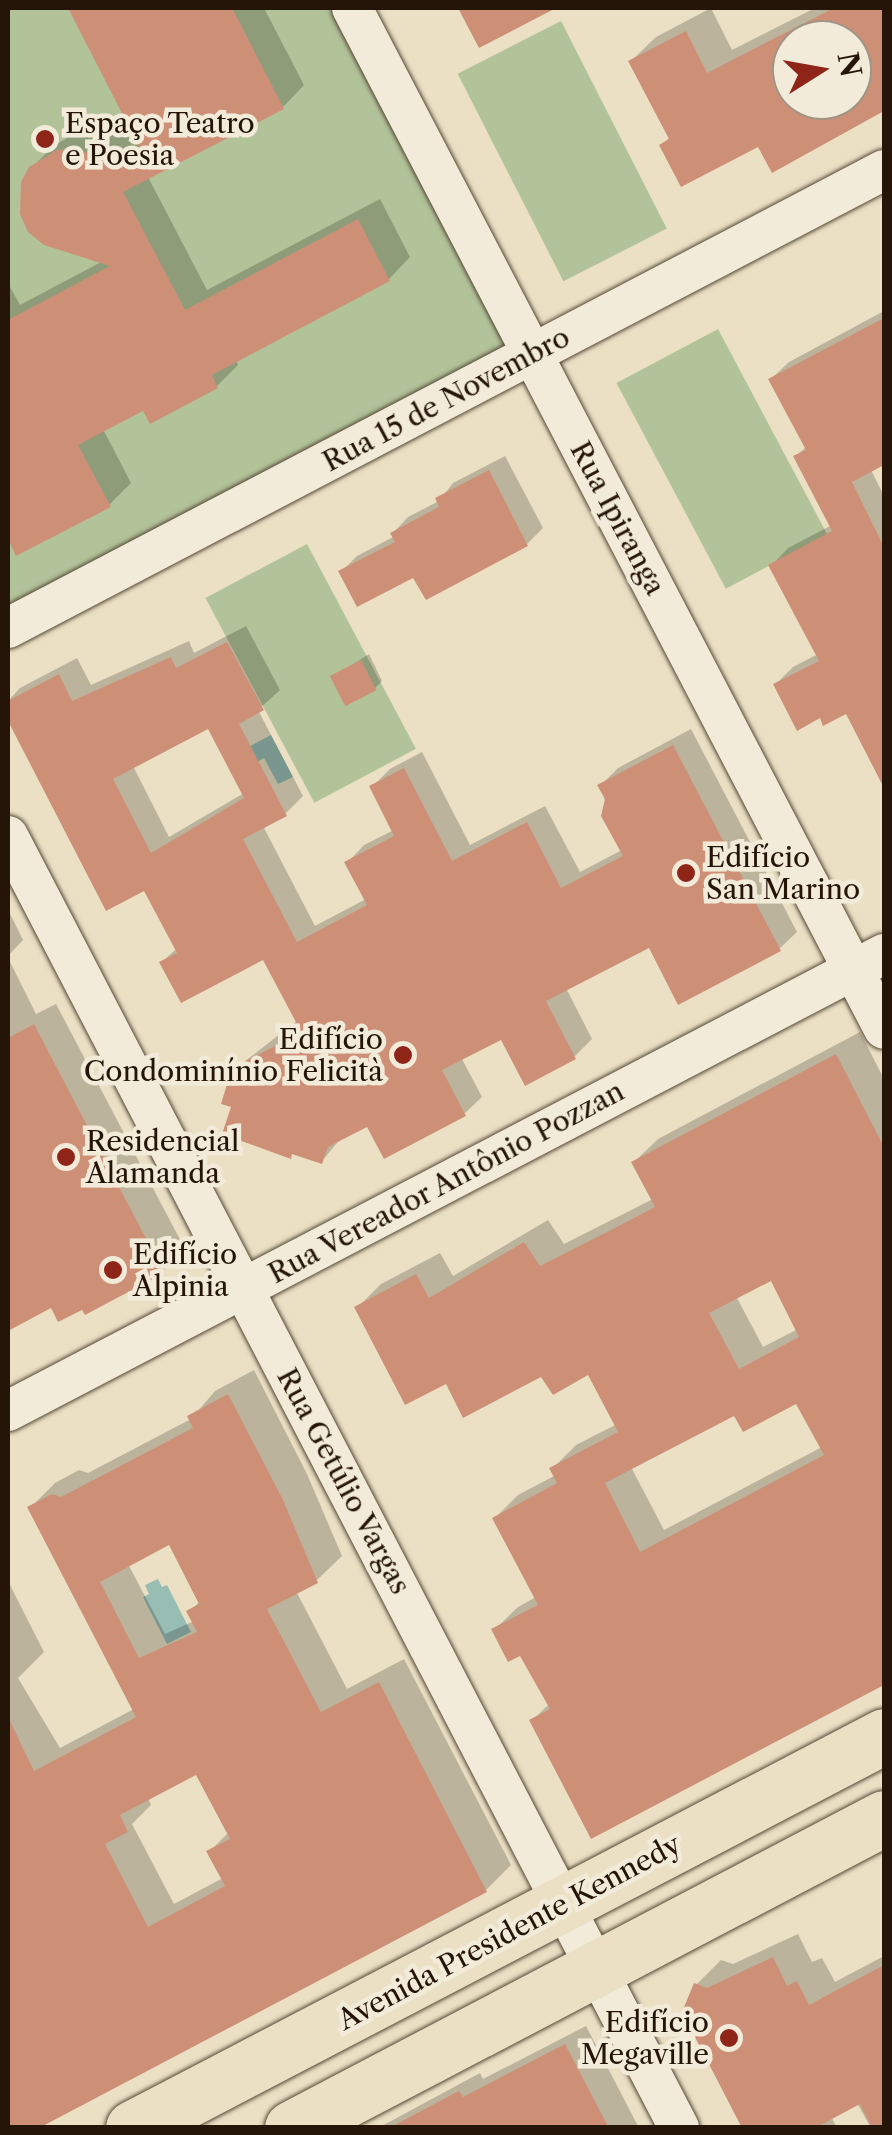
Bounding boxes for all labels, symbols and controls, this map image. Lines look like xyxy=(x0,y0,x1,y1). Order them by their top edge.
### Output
north arrow xyxy=(772,20,872,120)
text: N xyxy=(830,49,868,80)
place label: Espaço Teatro e Poesia xyxy=(65,106,255,172)
marker: Espaço Teatro e Poesia xyxy=(34,128,56,150)
street label: Rua 15 de Novembro xyxy=(317,320,575,478)
street label: Rua Ipiranga xyxy=(563,435,673,601)
place label: Edifício San Marino xyxy=(706,840,860,906)
marker: Edifício San Marino xyxy=(675,862,697,884)
place label: Edifício Condominínio Felicità xyxy=(84,1022,383,1088)
marker: Edifício Condominínio Felicità xyxy=(392,1044,414,1066)
street label: Rua Vereador Antônio Pozzan xyxy=(261,1073,631,1291)
place label: Residencial Alamanda xyxy=(86,1124,239,1190)
marker: Residencial Alamanda xyxy=(55,1146,77,1168)
place label: Edifício Alpinia xyxy=(133,1237,237,1303)
marker: Edifício Alpinia xyxy=(102,1259,124,1281)
street label: Rua Getúlio Vargas xyxy=(270,1362,418,1600)
street label: Avenida Presidente Kennedy xyxy=(332,1827,686,2037)
place label: Edifício Megaville xyxy=(581,2005,709,2071)
marker: Edifício Megaville xyxy=(718,2027,740,2049)

